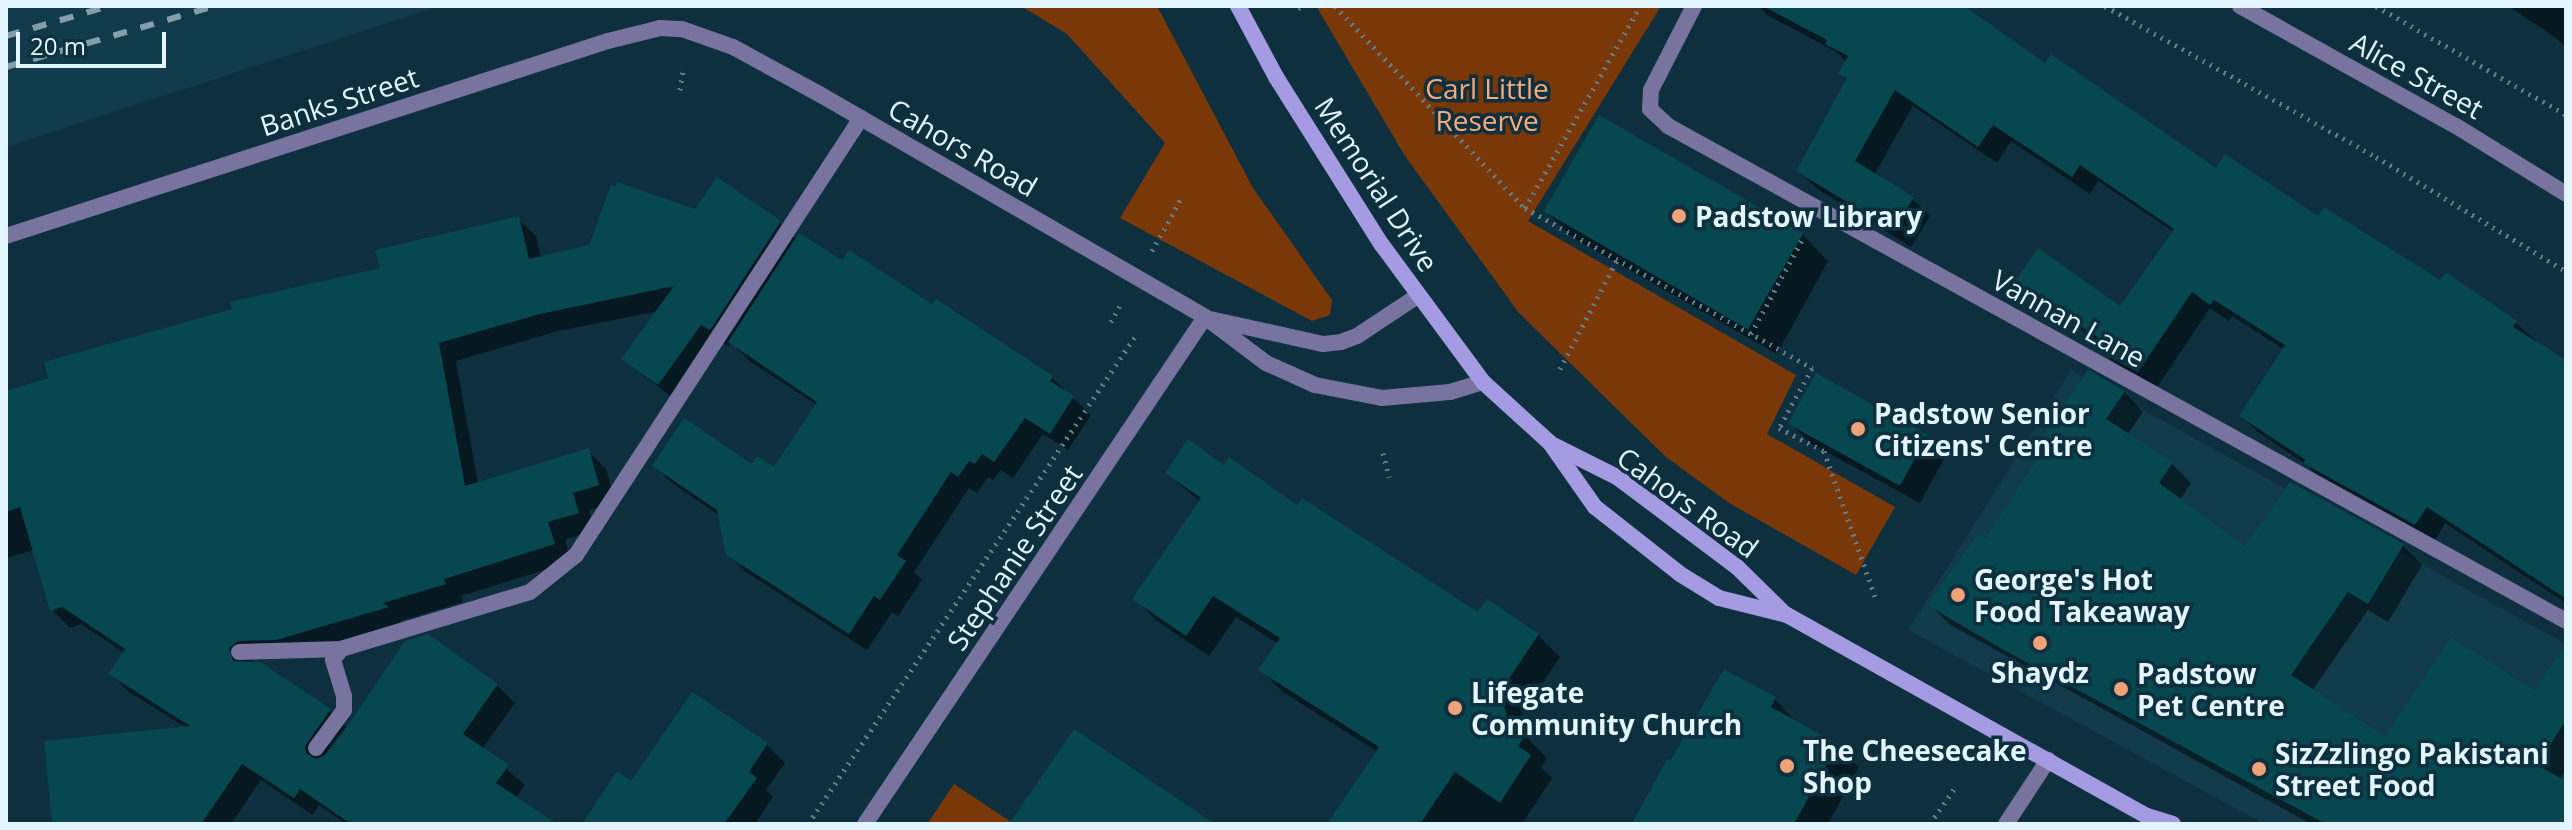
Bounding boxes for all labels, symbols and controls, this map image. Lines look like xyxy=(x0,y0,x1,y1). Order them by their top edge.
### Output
scale bar xyxy=(20,16,170,66)
street label: Alice Street xyxy=(2345,25,2489,125)
text: 20 m xyxy=(30,29,86,62)
street label: Banks Street xyxy=(256,60,422,142)
park label: Carl Little Reserve xyxy=(1425,71,1549,137)
street label: Cahors Road xyxy=(883,91,1043,203)
street label: Memorial Drive xyxy=(1308,91,1446,277)
place label: Padstow Library xyxy=(1695,199,1922,233)
marker: Padstow Library xyxy=(1670,207,1688,225)
street label: Vannan Lane xyxy=(1987,262,2151,374)
place label: Padstow Senior Citizens' Centre xyxy=(1874,396,2093,462)
marker: Padstow Senior Citizens' Centre xyxy=(1849,420,1867,438)
street label: Cahors Road xyxy=(1611,440,1765,564)
street label: Stephanie Street xyxy=(940,458,1088,656)
place label: George's Hot Food Takeaway xyxy=(1974,562,2190,628)
marker: George's Hot Food Takeaway xyxy=(1949,586,1967,604)
marker: Shaydz xyxy=(2031,634,2049,652)
place label: Shaydz xyxy=(1991,655,2089,689)
place label: Padstow Pet Centre xyxy=(2137,656,2285,722)
place label: Lifegate Community Church xyxy=(1471,675,1742,741)
marker: Padstow Pet Centre xyxy=(2112,680,2130,698)
marker: Lifegate Community Church xyxy=(1446,699,1464,717)
place label: The Cheesecake Shop xyxy=(1803,733,2026,799)
place label: SizZzlingo Pakistani Street Food xyxy=(2275,736,2549,802)
marker: The Cheesecake Shop xyxy=(1778,757,1796,775)
marker: SizZzlingo Pakistani Street Food xyxy=(2250,760,2268,778)

